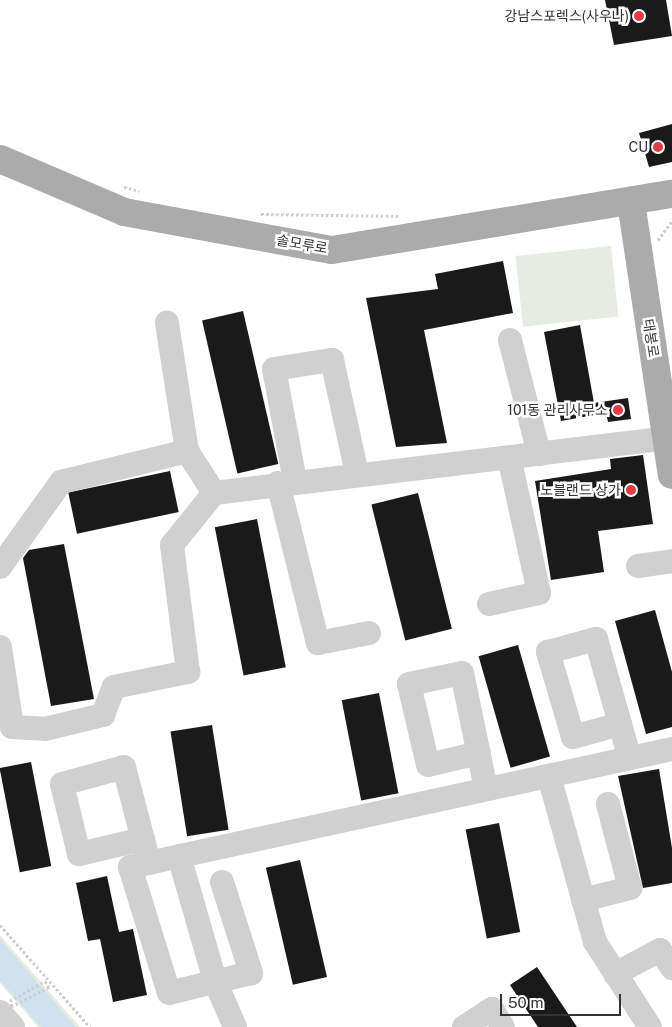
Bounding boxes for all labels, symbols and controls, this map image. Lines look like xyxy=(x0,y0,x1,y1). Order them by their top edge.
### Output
place label: 강남스포렉스(사우나) xyxy=(505,8,629,24)
marker: 강남스포렉스(사우나) xyxy=(633,10,645,22)
place label: CU xyxy=(629,139,648,155)
marker: CU xyxy=(652,141,664,153)
street label: 솔모루로 xyxy=(275,231,329,257)
street label: 태봉로 xyxy=(640,318,662,358)
place label: 101동 관리사무소 xyxy=(507,402,608,418)
marker: 101동 관리사무소 xyxy=(612,404,624,416)
place label: 노블랜드 상가 xyxy=(540,482,621,498)
marker: 노블랜드 상가 xyxy=(625,484,637,496)
scale bar xyxy=(502,984,623,1016)
text: 50 m xyxy=(508,994,543,1011)

